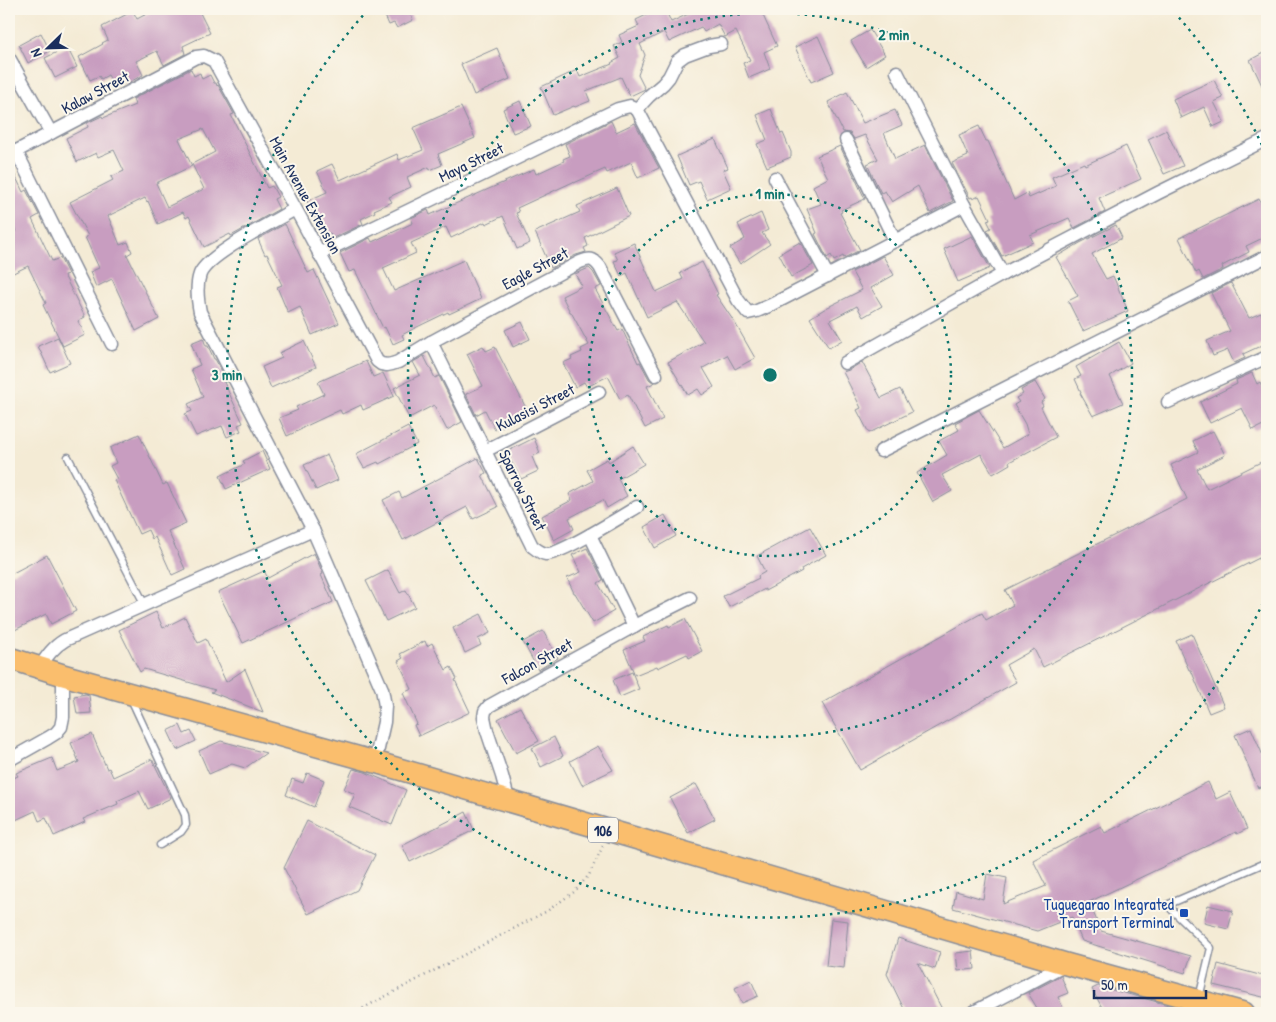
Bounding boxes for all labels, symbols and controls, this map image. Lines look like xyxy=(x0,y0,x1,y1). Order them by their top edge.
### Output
north arrow xyxy=(22,22,72,72)
text: 2 min xyxy=(879,24,910,45)
text: N xyxy=(25,46,46,60)
street label: Kalaw Street xyxy=(57,65,133,119)
street label: Main Avenue Extension xyxy=(265,132,347,258)
street label: Maya Street xyxy=(435,137,508,187)
text: 1 min xyxy=(755,183,785,204)
street label: Eagle Street xyxy=(498,241,572,295)
text: 3 min xyxy=(212,364,242,385)
centre of rings xyxy=(761,366,779,384)
street label: Kulasisi Street xyxy=(492,378,579,436)
street label: Sparrow Street xyxy=(494,446,552,535)
street label: Falcon Street xyxy=(497,632,577,690)
road number: 106 xyxy=(588,818,618,842)
place label: Tuguegarao Integrated Transport Terminal xyxy=(1044,893,1175,933)
marker: Tuguegarao Integrated Transport Terminal xyxy=(1178,907,1190,919)
scale bar xyxy=(1094,967,1206,999)
text: 50 m xyxy=(1101,974,1128,995)

